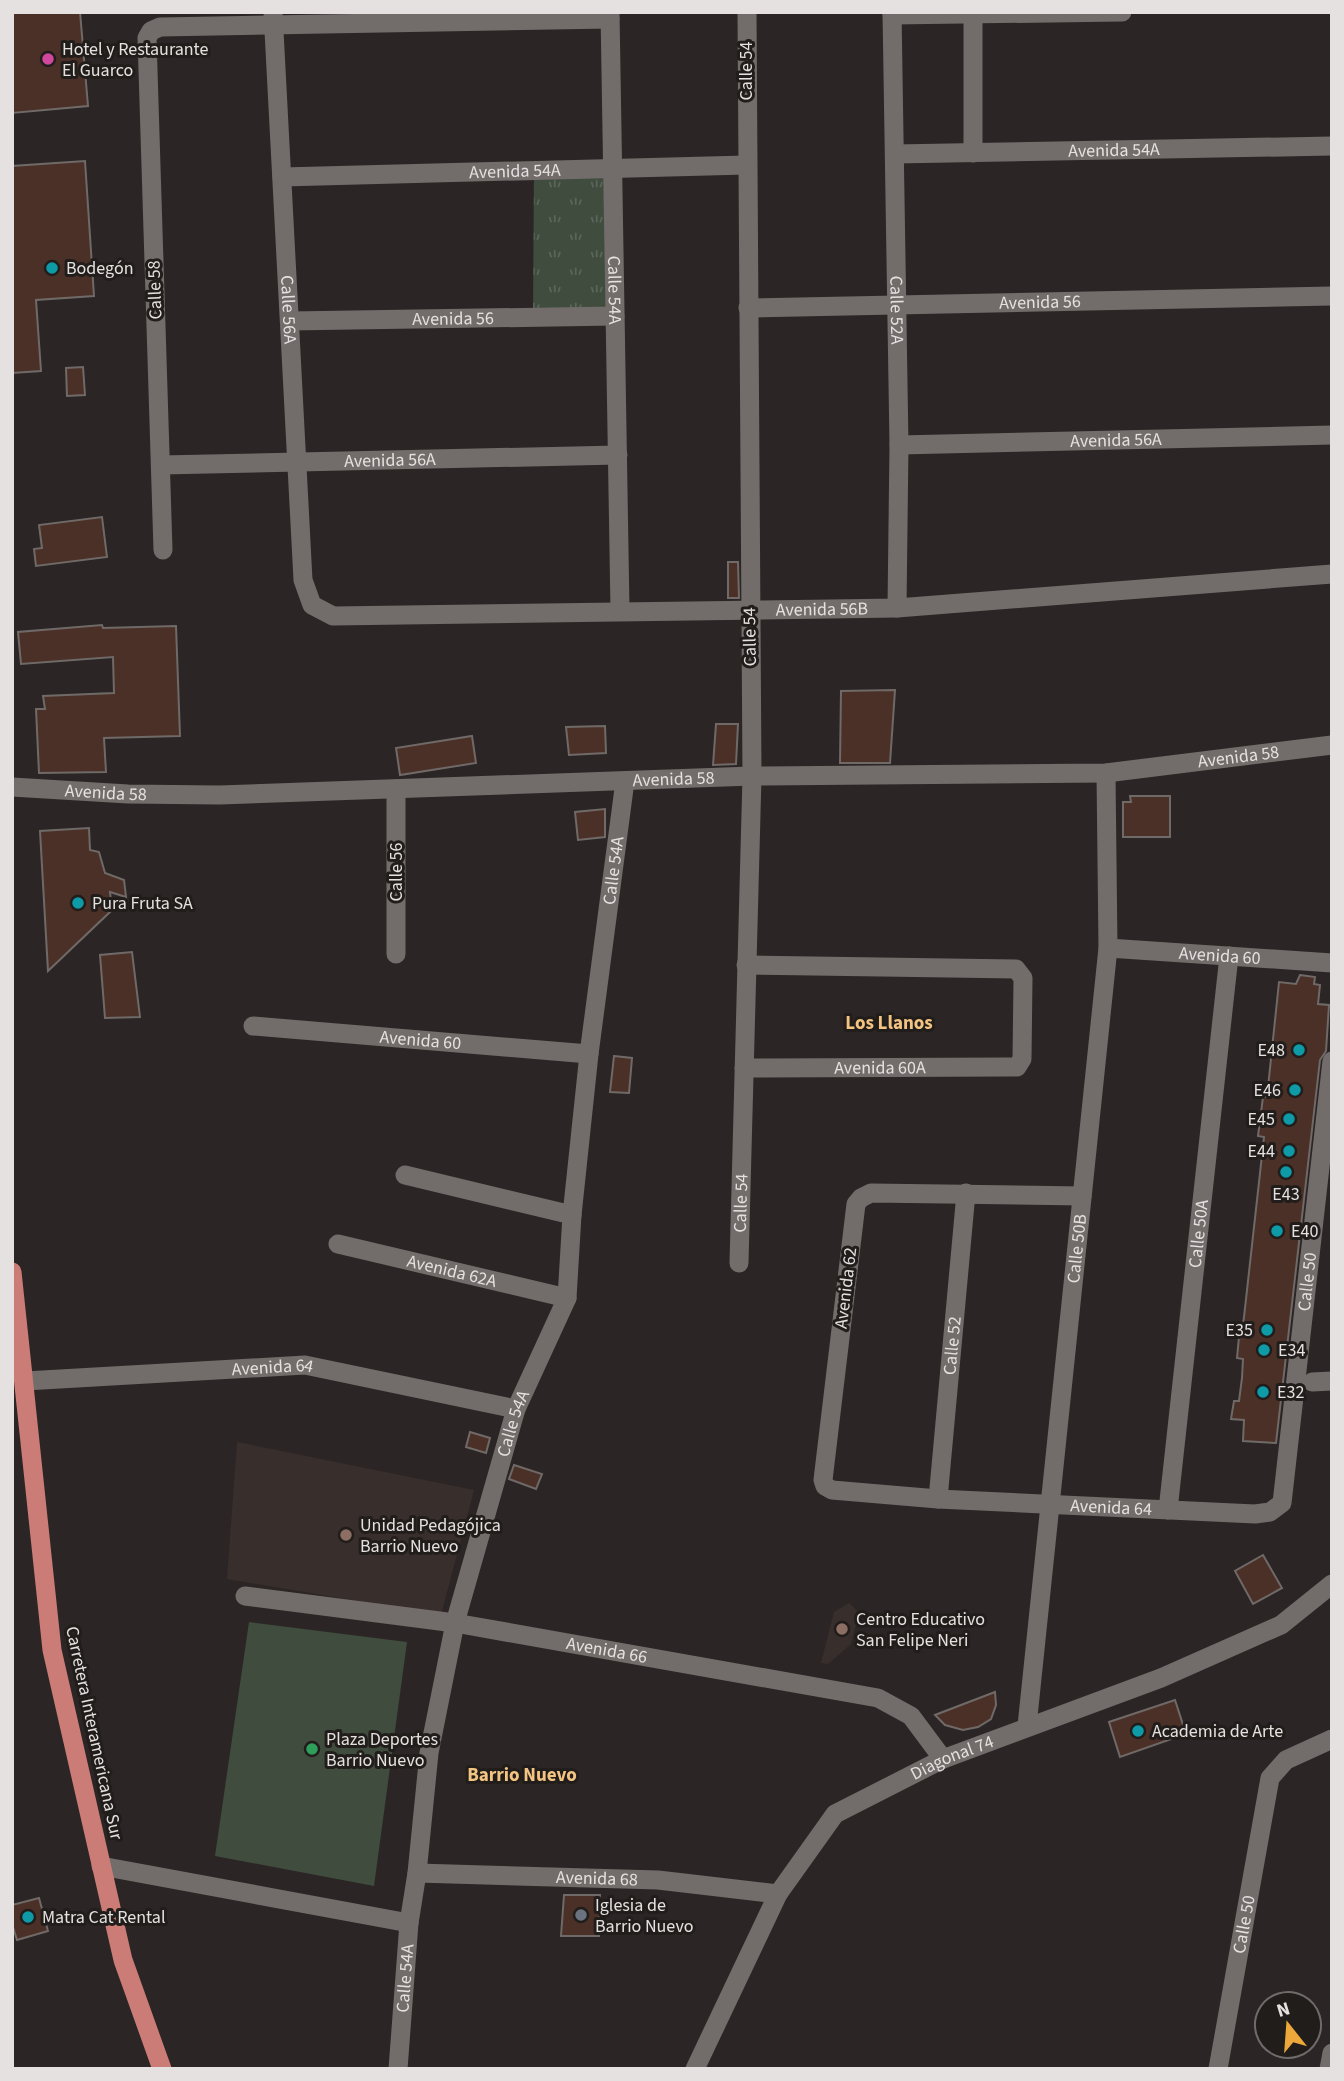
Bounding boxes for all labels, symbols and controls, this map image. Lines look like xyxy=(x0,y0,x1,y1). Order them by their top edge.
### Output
place label: Hotel y Restaurante El Guarco xyxy=(62,37,208,83)
street label: Calle 54 xyxy=(734,41,759,100)
marker: Hotel y Restaurante El Guarco xyxy=(40,51,56,67)
street label: Avenida 54A xyxy=(1068,137,1160,163)
street label: Avenida 54A xyxy=(469,157,561,185)
street label: Calle 54A xyxy=(602,255,628,325)
place label: Bodegón xyxy=(66,256,134,281)
marker: Bodegón xyxy=(44,260,60,276)
street label: Calle 58 xyxy=(141,260,169,320)
street label: Calle 56A xyxy=(274,275,303,345)
street label: Calle 52A xyxy=(884,275,910,345)
street label: Avenida 56 xyxy=(999,289,1081,315)
street label: Avenida 56 xyxy=(412,305,494,332)
street label: Avenida 56A xyxy=(1070,426,1162,454)
street label: Avenida 56A xyxy=(344,446,436,473)
street label: Avenida 56B xyxy=(775,596,868,622)
street label: Calle 54 xyxy=(737,607,763,667)
street label: Avenida 58 xyxy=(1196,739,1281,774)
street label: Avenida 58 xyxy=(632,765,715,793)
street label: Avenida 58 xyxy=(64,778,147,807)
street label: Calle 54A xyxy=(596,835,630,906)
street label: Calle 56 xyxy=(384,842,409,901)
place label: Pura Fruta SA xyxy=(92,891,193,916)
marker: Pura Fruta SA xyxy=(70,895,86,911)
street label: Avenida 60 xyxy=(1178,940,1261,971)
district label: Los Llanos xyxy=(845,1010,933,1037)
street label: Avenida 60 xyxy=(379,1024,462,1056)
place label: E48 xyxy=(1258,1038,1285,1063)
marker: E48 xyxy=(1291,1042,1307,1058)
street label: Avenida 60A xyxy=(834,1055,926,1080)
place label: E46 xyxy=(1254,1078,1281,1103)
marker: E46 xyxy=(1287,1082,1303,1098)
place label: E45 xyxy=(1248,1107,1275,1132)
marker: E45 xyxy=(1281,1111,1297,1127)
place label: E44 xyxy=(1248,1139,1275,1164)
marker: E44 xyxy=(1281,1143,1297,1159)
marker: E43 xyxy=(1278,1164,1294,1180)
street label: Calle 54 xyxy=(727,1173,754,1233)
place label: E43 xyxy=(1272,1182,1300,1207)
street label: Calle 50A xyxy=(1182,1198,1215,1269)
street label: Calle 50B xyxy=(1061,1213,1093,1284)
place label: E40 xyxy=(1291,1219,1318,1244)
marker: E40 xyxy=(1269,1223,1285,1239)
street label: Avenida 62 xyxy=(829,1246,863,1330)
street label: Avenida 62A xyxy=(404,1248,500,1294)
street label: Calle 50 xyxy=(1291,1251,1323,1312)
street label: Calle 52 xyxy=(937,1315,967,1376)
place label: E35 xyxy=(1226,1318,1253,1343)
marker: E35 xyxy=(1259,1322,1275,1338)
place label: E34 xyxy=(1278,1338,1305,1363)
marker: E34 xyxy=(1256,1342,1272,1358)
street label: Avenida 64 xyxy=(231,1353,316,1382)
place label: E32 xyxy=(1277,1380,1304,1405)
marker: E32 xyxy=(1255,1384,1271,1400)
street label: Calle 54A xyxy=(491,1386,536,1460)
street label: Avenida 64 xyxy=(1070,1493,1153,1522)
place label: Unidad Pedagójica Barrio Nuevo xyxy=(360,1513,501,1559)
marker: Unidad Pedagójica Barrio Nuevo xyxy=(338,1527,354,1543)
place label: Centro Educativo San Felipe Neri xyxy=(856,1607,985,1653)
marker: Centro Educativo San Felipe Neri xyxy=(834,1621,850,1637)
street label: Carretera Interamericana Sur xyxy=(59,1624,129,1843)
street label: Avenida 66 xyxy=(564,1630,649,1669)
place label: Academia de Arte xyxy=(1152,1719,1283,1744)
marker: Academia de Arte xyxy=(1130,1723,1146,1739)
place label: Plaza Deportes Barrio Nuevo xyxy=(326,1727,438,1773)
street label: Diagonal 74 xyxy=(906,1729,997,1786)
marker: Plaza Deportes Barrio Nuevo xyxy=(304,1741,320,1757)
district label: Barrio Nuevo xyxy=(467,1762,577,1789)
street label: Avenida 68 xyxy=(556,1865,638,1892)
place label: Iglesia de Barrio Nuevo xyxy=(595,1893,694,1939)
street label: Calle 50 xyxy=(1226,1893,1261,1956)
place label: Matra Cat Rental xyxy=(42,1905,165,1930)
marker: Iglesia de Barrio Nuevo xyxy=(573,1907,589,1923)
marker: Matra Cat Rental xyxy=(20,1909,36,1925)
street label: Calle 54A xyxy=(390,1943,420,2013)
north arrow xyxy=(1253,1990,1323,2060)
text: N xyxy=(1273,1995,1293,2025)

